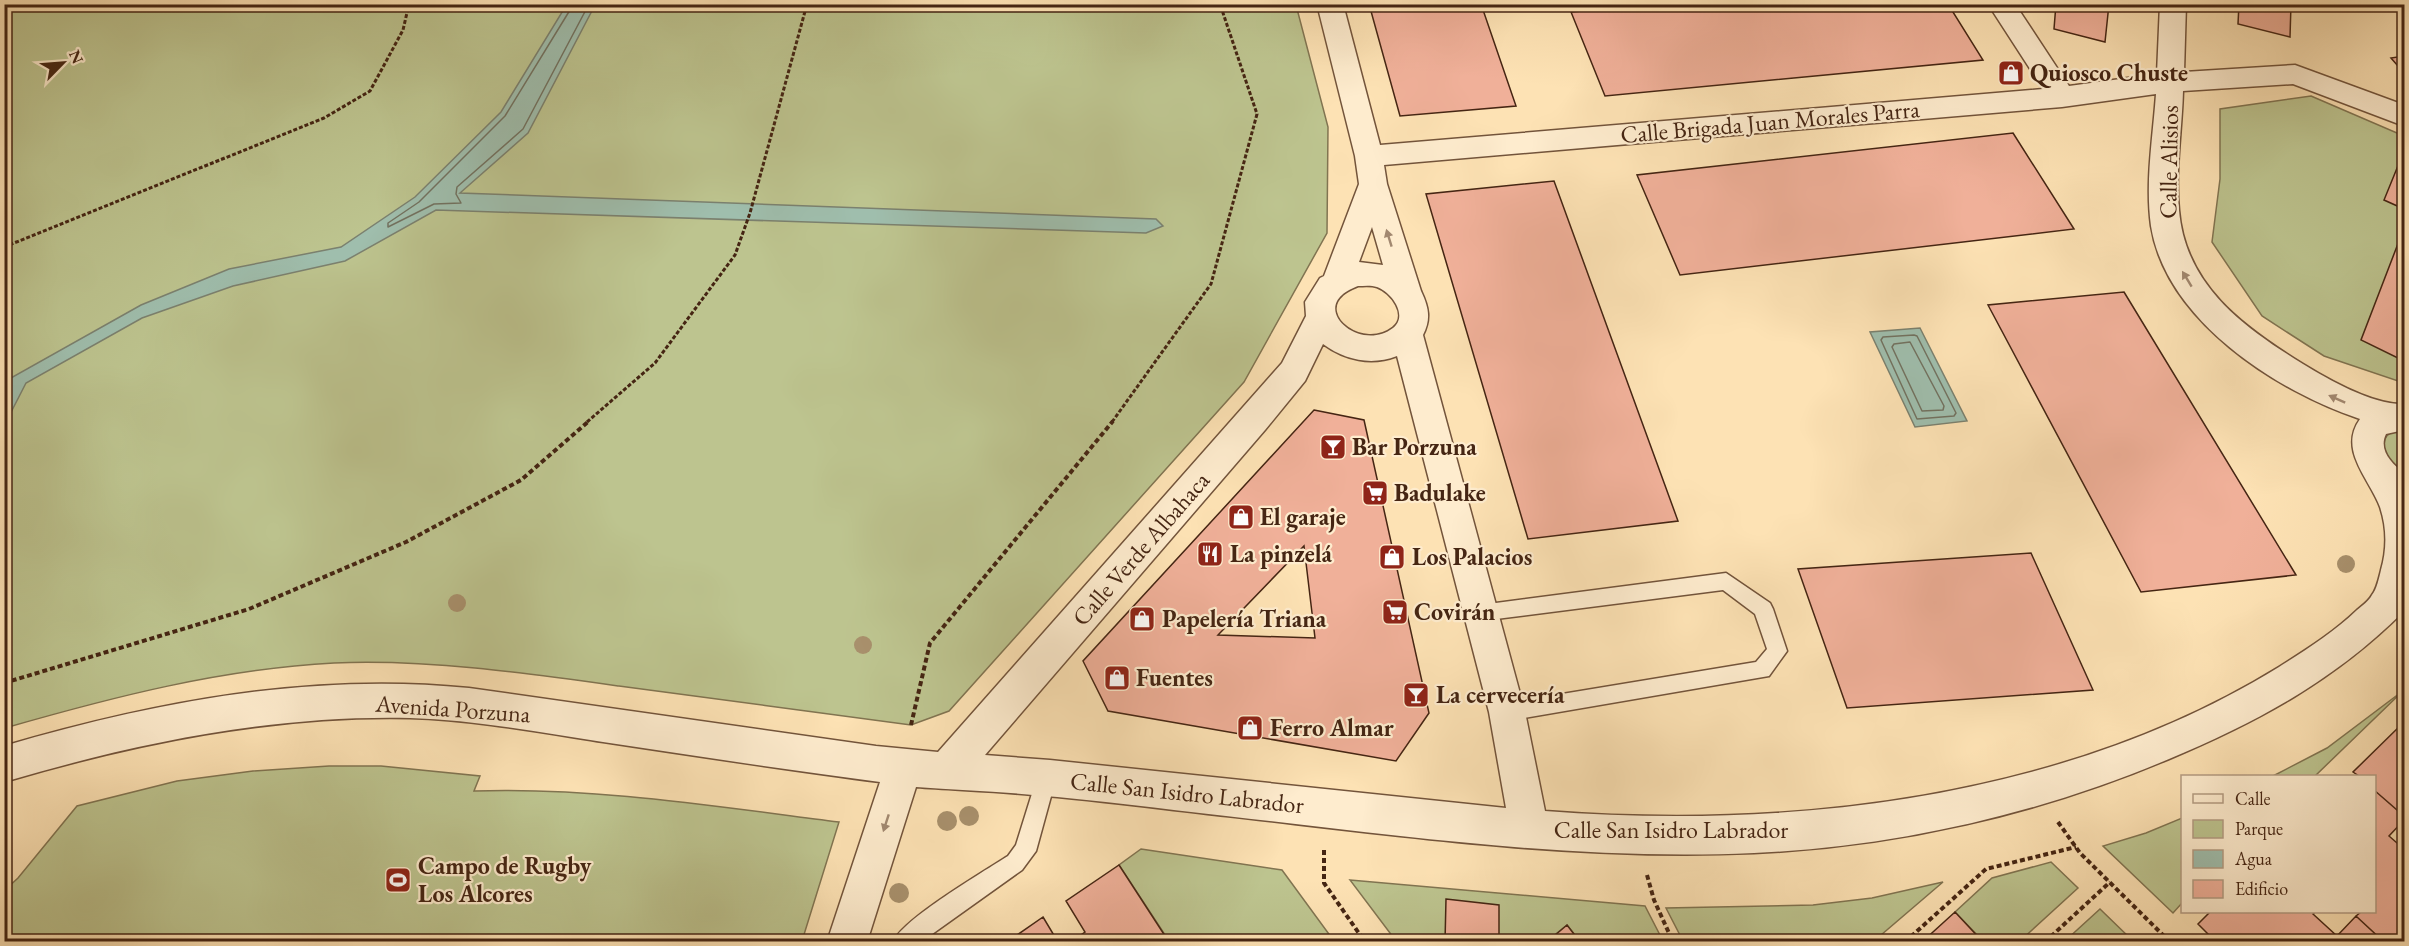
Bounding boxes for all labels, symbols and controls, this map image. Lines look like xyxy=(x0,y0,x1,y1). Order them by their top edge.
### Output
north arrow xyxy=(33,33,93,93)
text: N xyxy=(64,47,88,67)
place label: Quiosco Chuste xyxy=(2030,57,2188,88)
shop icon: Quiosco Chuste xyxy=(1996,58,2026,88)
street label: Calle Brigada Juan Morales Parra xyxy=(1619,93,1921,150)
street label: Calle Alisios xyxy=(2152,105,2185,219)
one-way arrow xyxy=(1384,229,1393,247)
one-way arrow xyxy=(2182,270,2192,287)
one-way arrow xyxy=(2329,394,2346,403)
place label: Bar Porzuna xyxy=(1352,431,1477,462)
bar icon: Bar Porzuna xyxy=(1318,432,1348,462)
street label: Calle Verde Albahaca xyxy=(1065,465,1216,632)
place label: Badulake xyxy=(1394,477,1486,508)
supermarket icon: Badulake xyxy=(1360,478,1390,508)
place label: El garaje xyxy=(1260,501,1346,533)
shop icon: El garaje xyxy=(1226,502,1256,532)
place label: La pinzelá xyxy=(1230,538,1332,569)
restaurant icon: La pinzelá xyxy=(1195,539,1225,569)
place label: Los Palacios xyxy=(1412,541,1532,572)
shop icon: Los Palacios xyxy=(1377,542,1407,572)
place label: Covirán xyxy=(1414,596,1496,627)
supermarket icon: Covirán xyxy=(1380,597,1410,627)
place label: Papelería Triana xyxy=(1162,603,1327,634)
shop icon: Papelería Triana xyxy=(1127,604,1157,634)
place label: Fuentes xyxy=(1136,662,1213,693)
shop icon: Fuentes xyxy=(1102,663,1132,693)
place label: La cervecería xyxy=(1436,679,1565,710)
bar icon: La cervecería xyxy=(1401,680,1431,710)
street label: Avenida Porzuna xyxy=(374,688,532,729)
place label: Ferro Almar xyxy=(1270,712,1394,743)
shop icon: Ferro Almar xyxy=(1235,713,1265,743)
street label: Calle San Isidro Labrador xyxy=(1069,765,1305,820)
legend xyxy=(2181,775,2376,913)
text: Calle xyxy=(2235,787,2271,810)
one-way arrow xyxy=(880,814,890,832)
street label: Calle San Isidro Labrador xyxy=(1554,814,1788,845)
text: Parque xyxy=(2235,817,2283,840)
text: Agua xyxy=(2234,847,2273,870)
place label: Campo de Rugby Los Alcores xyxy=(418,850,592,909)
sports icon: Campo de Rugby Los Alcores xyxy=(383,865,413,895)
text: Edificio xyxy=(2235,877,2288,900)

